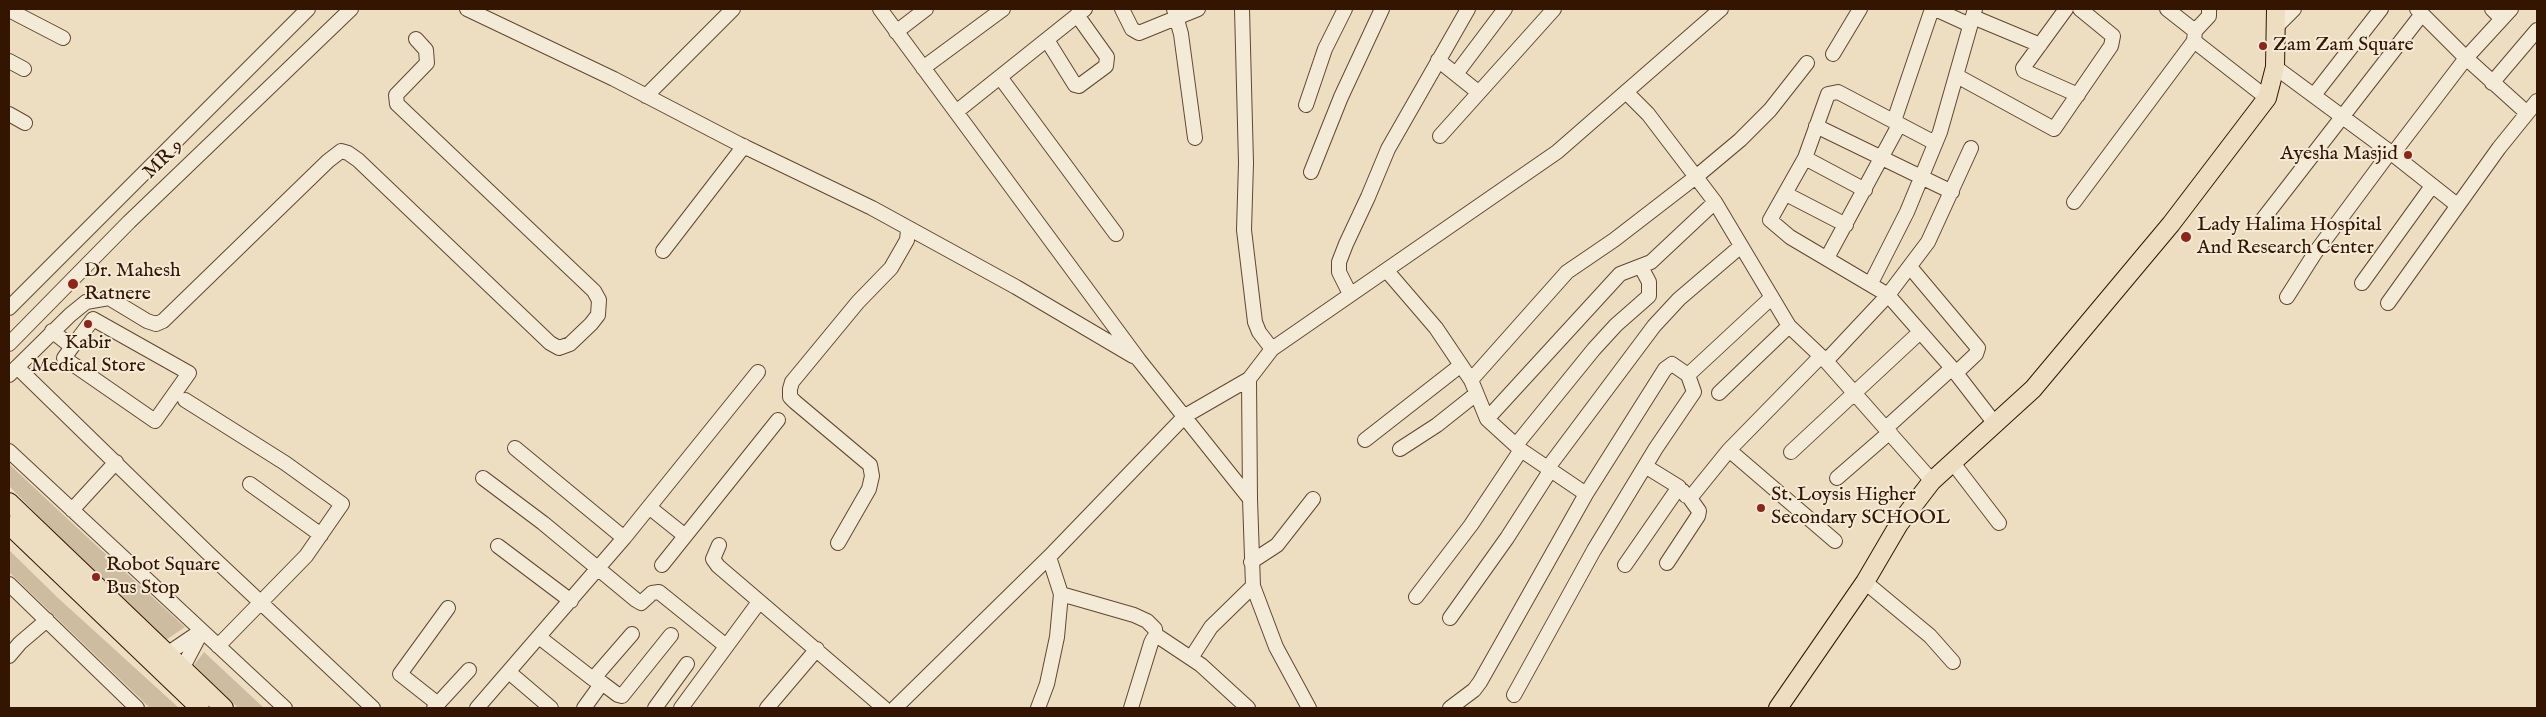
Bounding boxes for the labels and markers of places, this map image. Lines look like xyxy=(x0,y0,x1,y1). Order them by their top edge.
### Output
place label: Zam Zam Square xyxy=(2273,34,2414,58)
marker: Zam Zam Square xyxy=(2257,40,2269,52)
place label: Ayesha Masjid xyxy=(2280,143,2398,167)
marker: Ayesha Masjid xyxy=(2402,149,2414,161)
place label: Lady Halima Hospital And Research Center xyxy=(2197,214,2381,261)
marker: Lady Halima Hospital And Research Center xyxy=(2179,230,2193,244)
place label: Dr. Mahesh Ratnere xyxy=(84,260,181,307)
marker: Dr. Mahesh Ratnere xyxy=(66,277,80,291)
marker: Kabir Medical Store xyxy=(82,318,94,330)
place label: Kabir Medical Store xyxy=(30,332,146,379)
place label: St. Loysis Higher Secondary SCHOOL xyxy=(1771,484,1950,531)
marker: St. Loysis Higher Secondary SCHOOL xyxy=(1755,502,1767,514)
place label: Robot Square Bus Stop xyxy=(106,554,220,601)
marker: Robot Square Bus Stop xyxy=(90,571,102,583)

